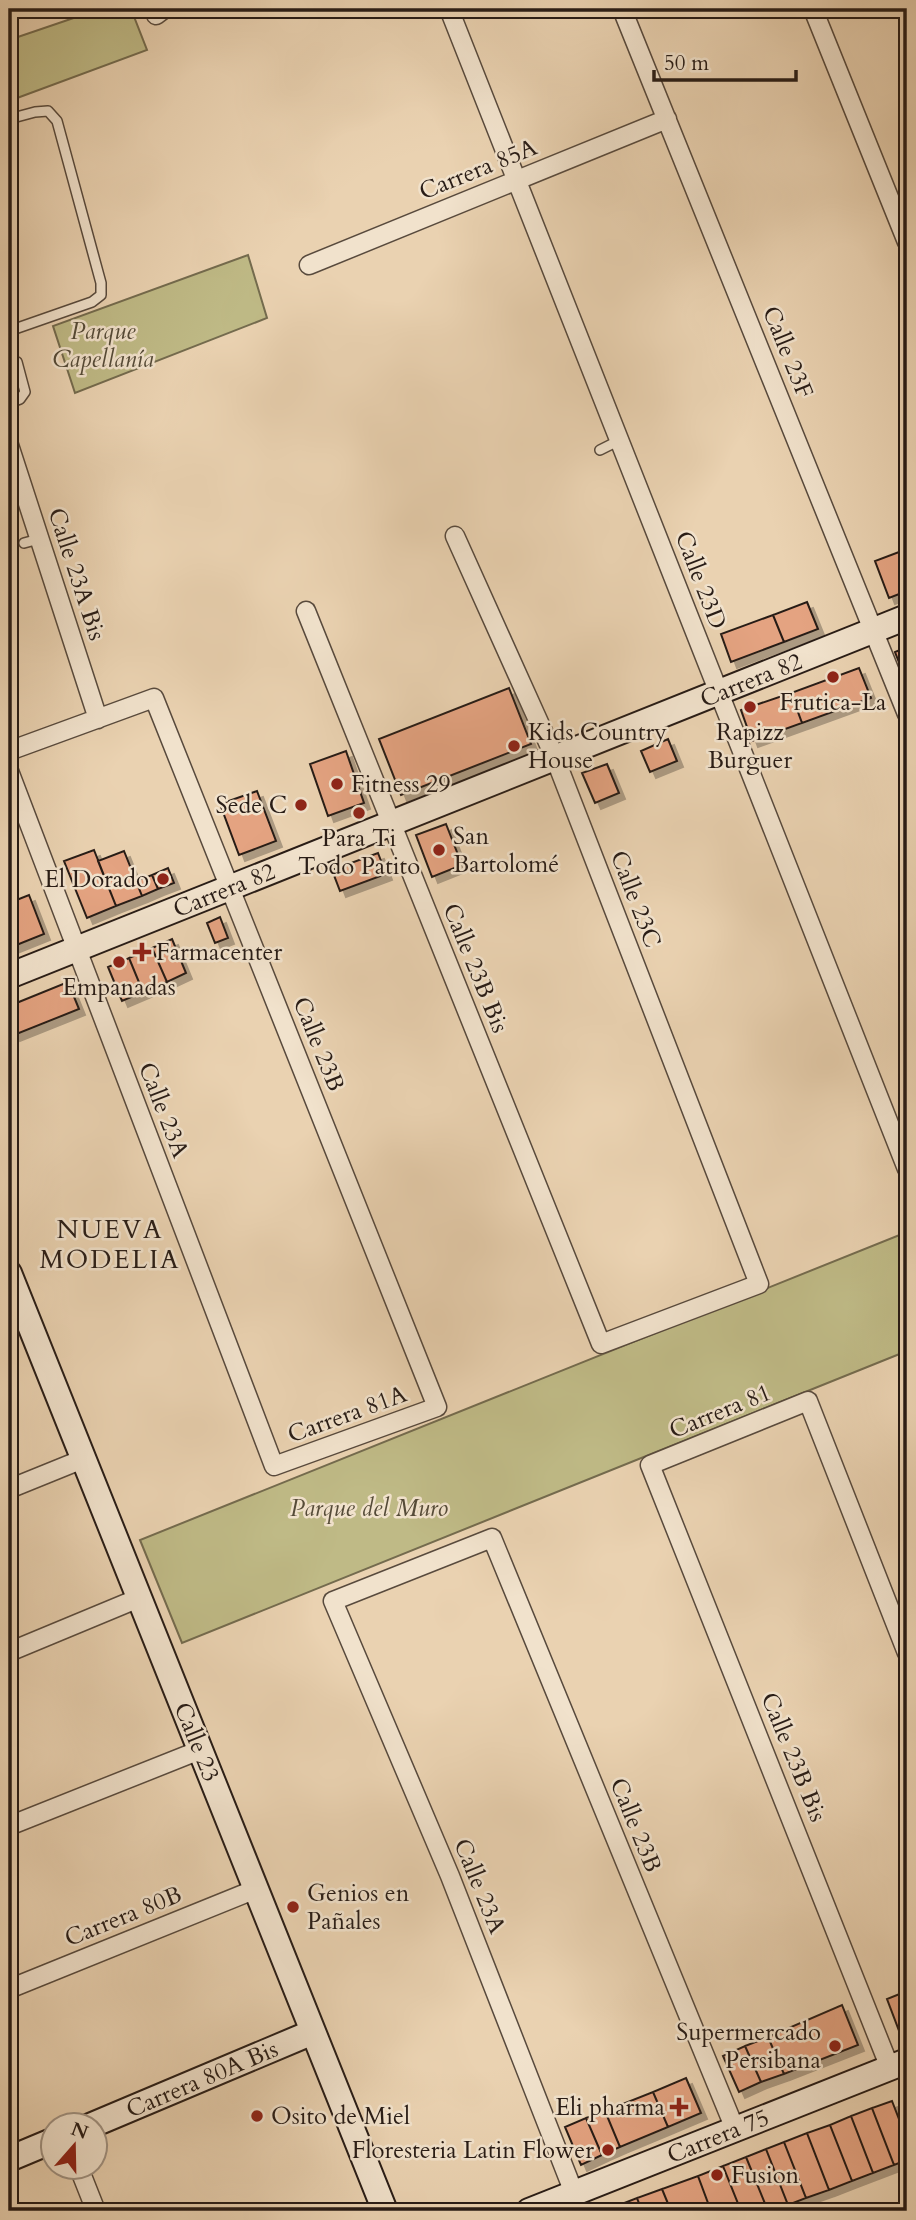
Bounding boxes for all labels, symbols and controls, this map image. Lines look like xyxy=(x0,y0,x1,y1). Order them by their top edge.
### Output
scale bar xyxy=(654,38,795,82)
text: 50 m xyxy=(664,49,709,78)
street label: Carrera 85A xyxy=(414,131,543,208)
street label: Calle 23F xyxy=(754,301,821,403)
park label: Parque Capellanía xyxy=(52,315,154,376)
street label: Calle 23A Bis xyxy=(40,504,113,645)
street label: Calle 23D xyxy=(667,526,734,634)
street label: Carrera 82 xyxy=(695,645,807,716)
marker: Frutica-La xyxy=(825,669,841,685)
place label: Frutica-La xyxy=(780,686,887,719)
marker: Rapizz Burguer xyxy=(742,699,758,715)
place label: Kids Country House xyxy=(528,716,667,777)
place label: Rapizz Burguer xyxy=(708,716,793,777)
marker: Kids Country House xyxy=(506,738,522,754)
place label: Fitness 29 xyxy=(351,768,451,801)
marker: Fitness 29 xyxy=(329,776,345,792)
place label: Sede C xyxy=(216,789,287,822)
marker: Sede C xyxy=(293,797,309,813)
marker: Para Ti Todo Patito xyxy=(351,805,367,821)
place label: San Bartolomé xyxy=(453,820,559,881)
place label: Para Ti Todo Patito xyxy=(298,822,420,883)
marker: San Bartolomé xyxy=(431,842,447,858)
street label: Calle 23C xyxy=(602,846,669,952)
street label: Carrera 82 xyxy=(168,855,280,926)
place label: El Dorado xyxy=(44,863,149,896)
marker: El Dorado xyxy=(155,871,171,887)
street label: Calle 23B Bis xyxy=(435,899,516,1038)
place label: Farmacenter xyxy=(156,936,282,969)
marker: Farmacenter xyxy=(134,944,150,960)
marker: Empanadas xyxy=(111,954,127,970)
place label: Empanadas xyxy=(62,971,176,1004)
street label: Calle 23B xyxy=(285,992,352,1096)
street label: Calle 23A xyxy=(130,1058,197,1164)
district label: NUEVA MODELIA xyxy=(39,1212,181,1277)
street label: Carrera 81 xyxy=(664,1376,776,1447)
street label: Carrera 81A xyxy=(283,1377,412,1451)
park label: Parque del Muro xyxy=(290,1492,448,1525)
street label: Calle 23B Bis xyxy=(753,1688,834,1827)
street label: Calle 23 xyxy=(166,1698,227,1787)
street label: Calle 23B xyxy=(602,1773,669,1877)
street label: Calle 23A xyxy=(446,1834,514,1940)
place label: Genios en Pañales xyxy=(307,1877,410,1938)
street label: Carrera 80B xyxy=(60,1878,187,1955)
marker: Genios en Pañales xyxy=(285,1899,301,1915)
place label: Supermercado Persibana xyxy=(676,2016,822,2077)
street label: Carrera 80A Bis xyxy=(121,2033,283,2126)
marker: Supermercado Persibana xyxy=(827,2038,843,2054)
place label: Eli pharma xyxy=(555,2091,666,2124)
marker: Eli pharma xyxy=(671,2099,687,2115)
place label: Osito de Miel xyxy=(271,2100,410,2133)
street label: Carrera 75 xyxy=(662,2101,774,2172)
marker: Osito de Miel xyxy=(249,2108,265,2124)
north arrow xyxy=(38,2112,108,2182)
text: N xyxy=(67,2116,92,2146)
place label: Floresteria Latin Flower xyxy=(352,2134,594,2167)
marker: Floresteria Latin Flower xyxy=(600,2142,616,2158)
place label: Fusion xyxy=(731,2159,800,2192)
marker: Fusion xyxy=(709,2167,725,2183)

